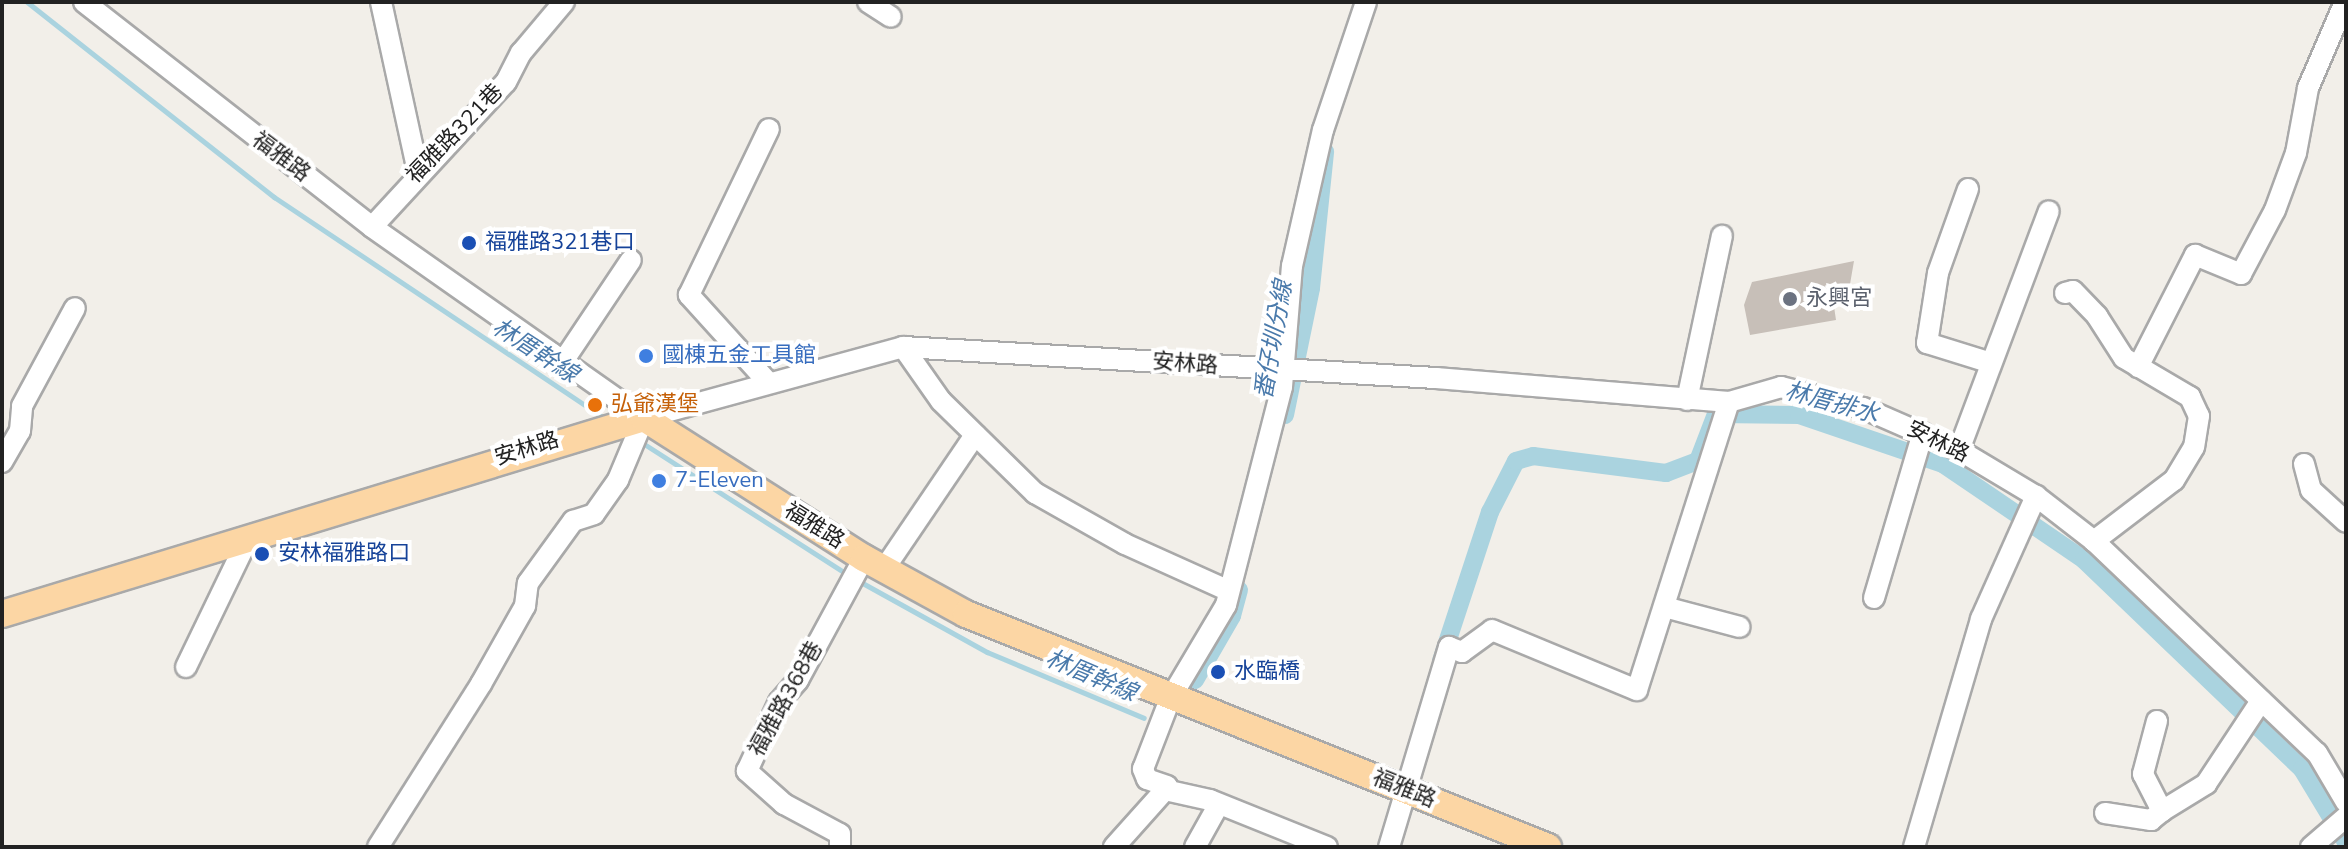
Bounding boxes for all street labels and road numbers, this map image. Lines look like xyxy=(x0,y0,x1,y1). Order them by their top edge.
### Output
street label: 福雅路321巷 xyxy=(401,79,509,189)
street label: 福雅路 xyxy=(247,127,315,187)
street label: 安林路 xyxy=(1151,349,1219,379)
street label: 安林路 xyxy=(1903,416,1973,468)
street label: 安林路 xyxy=(492,427,562,471)
street label: 福雅路 xyxy=(779,497,849,555)
street label: 福雅路368巷 xyxy=(744,637,828,761)
street label: 福雅路 xyxy=(1368,764,1440,814)

